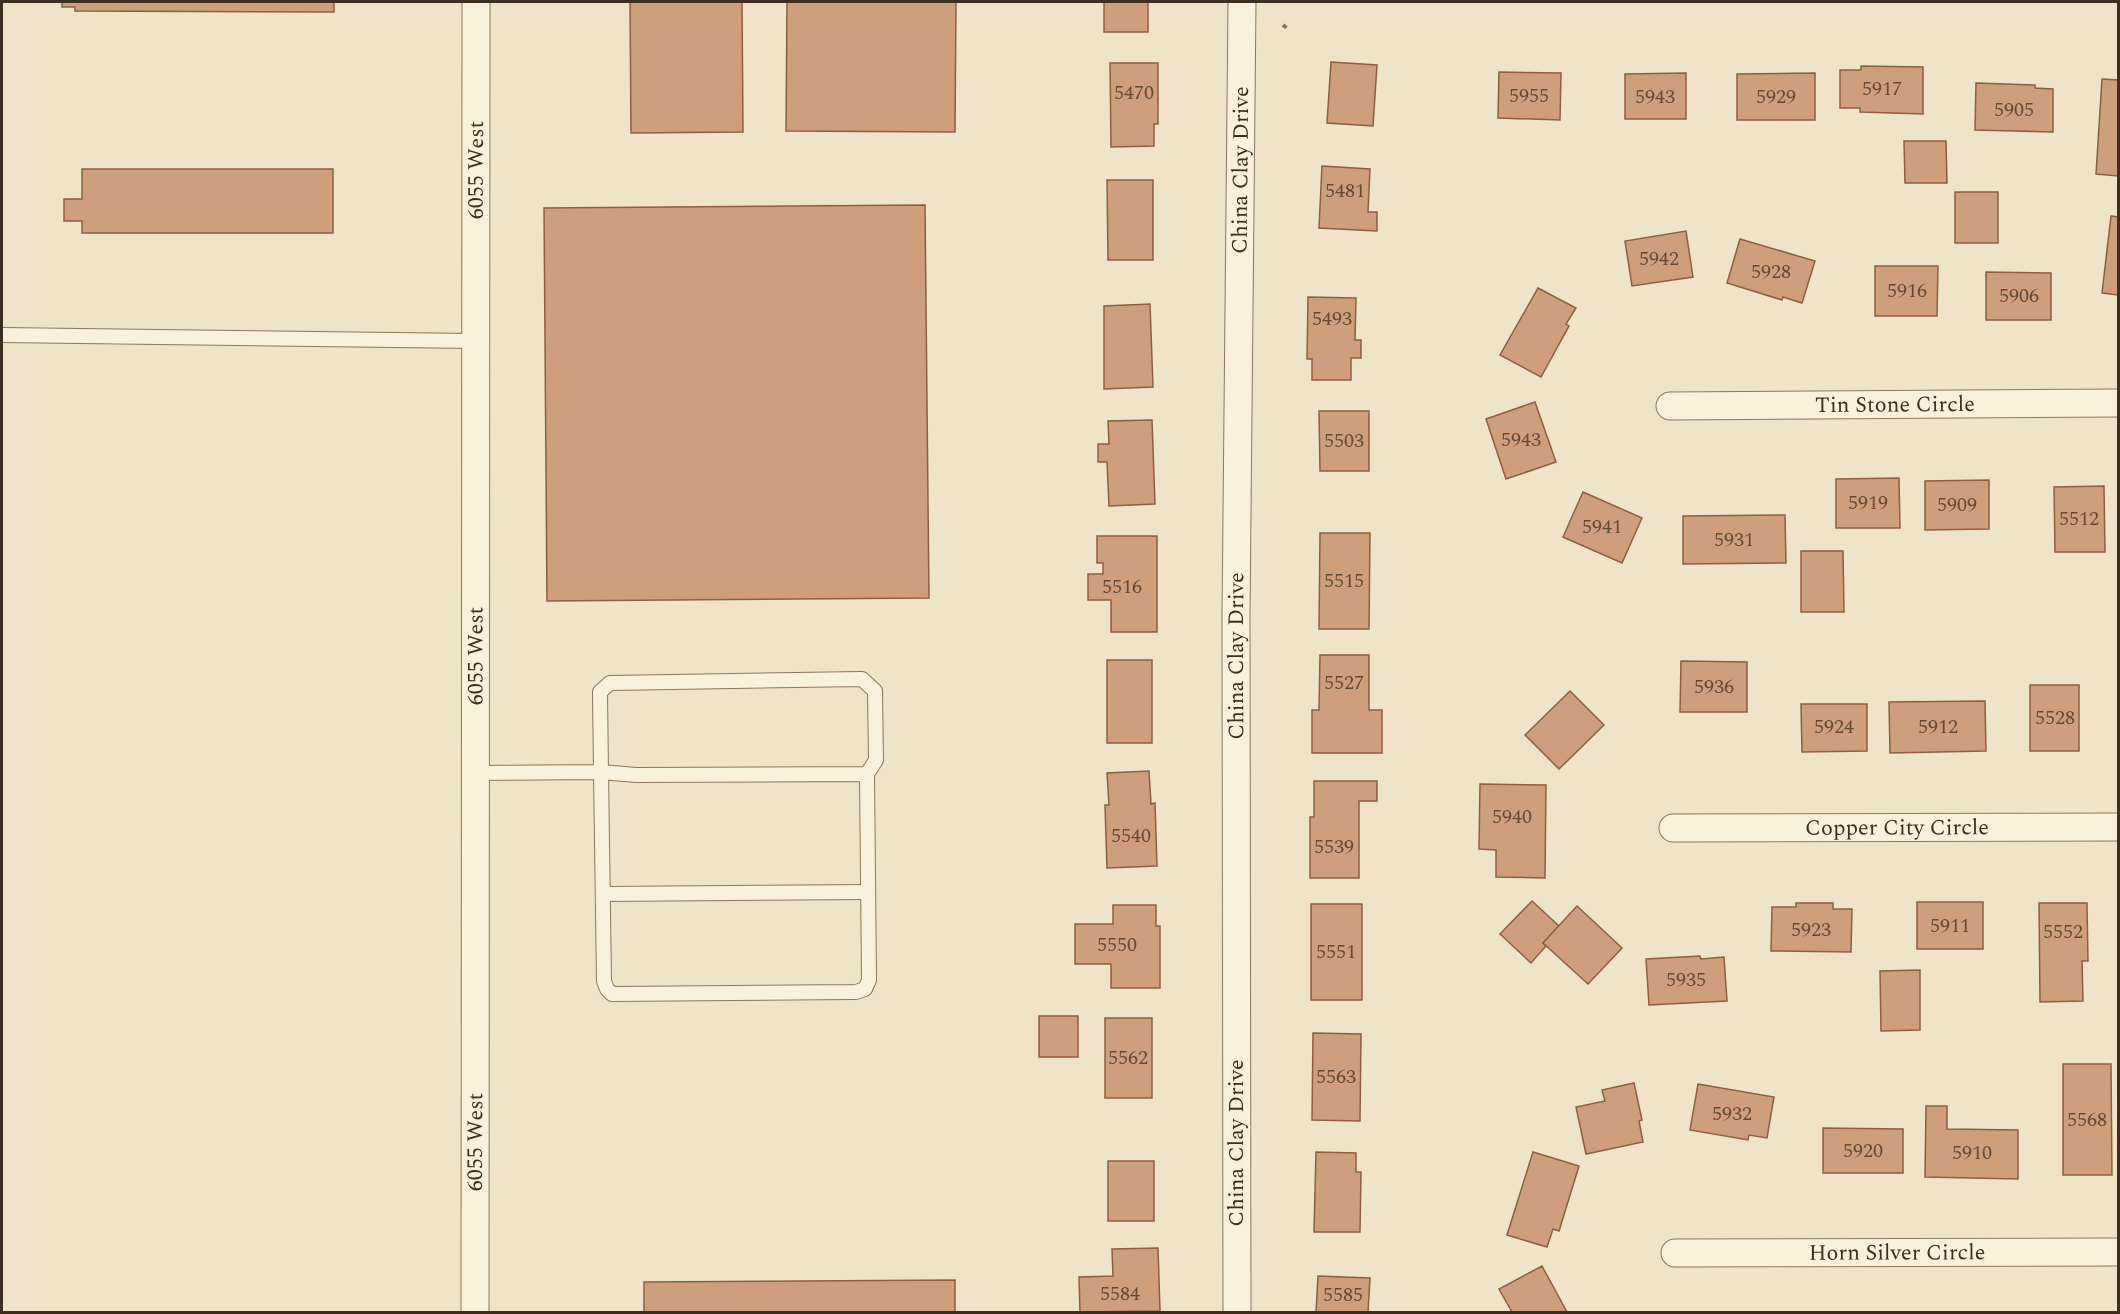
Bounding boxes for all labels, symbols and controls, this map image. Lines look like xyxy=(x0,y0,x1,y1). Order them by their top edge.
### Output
house number: 5917 xyxy=(1862,74,1902,104)
house number: 5470 xyxy=(1114,78,1154,108)
house number: 5955 xyxy=(1509,81,1549,111)
house number: 5943 xyxy=(1635,82,1675,112)
house number: 5929 xyxy=(1756,82,1796,112)
street label: China Clay Drive xyxy=(1223,86,1258,254)
house number: 5905 xyxy=(1994,95,2034,125)
street label: 6055 West xyxy=(459,121,492,219)
house number: 5481 xyxy=(1325,176,1365,206)
house number: 5942 xyxy=(1639,244,1679,274)
house number: 5928 xyxy=(1751,257,1791,287)
house number: 5916 xyxy=(1887,276,1927,306)
house number: 5906 xyxy=(1999,281,2039,311)
house number: 5493 xyxy=(1312,304,1352,334)
street label: Tin Stone Circle xyxy=(1815,387,1975,422)
house number: 5943 xyxy=(1501,425,1541,455)
house number: 5503 xyxy=(1324,426,1364,456)
house number: 5919 xyxy=(1848,488,1888,518)
house number: 5909 xyxy=(1937,490,1977,520)
house number: 5512 xyxy=(2059,504,2099,534)
house number: 5941 xyxy=(1582,512,1622,542)
house number: 5931 xyxy=(1714,525,1754,555)
house number: 5515 xyxy=(1324,566,1364,596)
house number: 5516 xyxy=(1102,572,1142,602)
street label: China Clay Drive xyxy=(1219,572,1253,740)
street label: 6055 West xyxy=(459,607,492,705)
house number: 5527 xyxy=(1324,668,1364,698)
house number: 5936 xyxy=(1694,672,1734,702)
house number: 5528 xyxy=(2035,703,2075,733)
house number: 5924 xyxy=(1814,712,1854,742)
house number: 5912 xyxy=(1918,712,1958,742)
house number: 5940 xyxy=(1492,802,1532,832)
street label: Copper City Circle xyxy=(1805,811,1989,844)
house number: 5540 xyxy=(1111,821,1151,851)
house number: 5539 xyxy=(1314,832,1354,862)
house number: 5911 xyxy=(1930,911,1970,941)
house number: 5923 xyxy=(1791,915,1831,945)
house number: 5552 xyxy=(2043,917,2083,947)
house number: 5550 xyxy=(1097,930,1137,960)
house number: 5551 xyxy=(1316,937,1356,967)
house number: 5935 xyxy=(1666,965,1706,995)
house number: 5562 xyxy=(1108,1043,1148,1073)
street label: China Clay Drive xyxy=(1220,1059,1253,1227)
house number: 5563 xyxy=(1316,1062,1356,1092)
street label: 6055 West xyxy=(459,1093,492,1191)
house number: 5932 xyxy=(1712,1099,1752,1129)
house number: 5568 xyxy=(2067,1105,2107,1135)
house number: 5920 xyxy=(1843,1136,1883,1166)
house number: 5910 xyxy=(1952,1138,1992,1168)
street label: Horn Silver Circle xyxy=(1809,1236,1985,1269)
house number: 5584 xyxy=(1100,1279,1140,1309)
house number: 5585 xyxy=(1323,1280,1363,1310)

